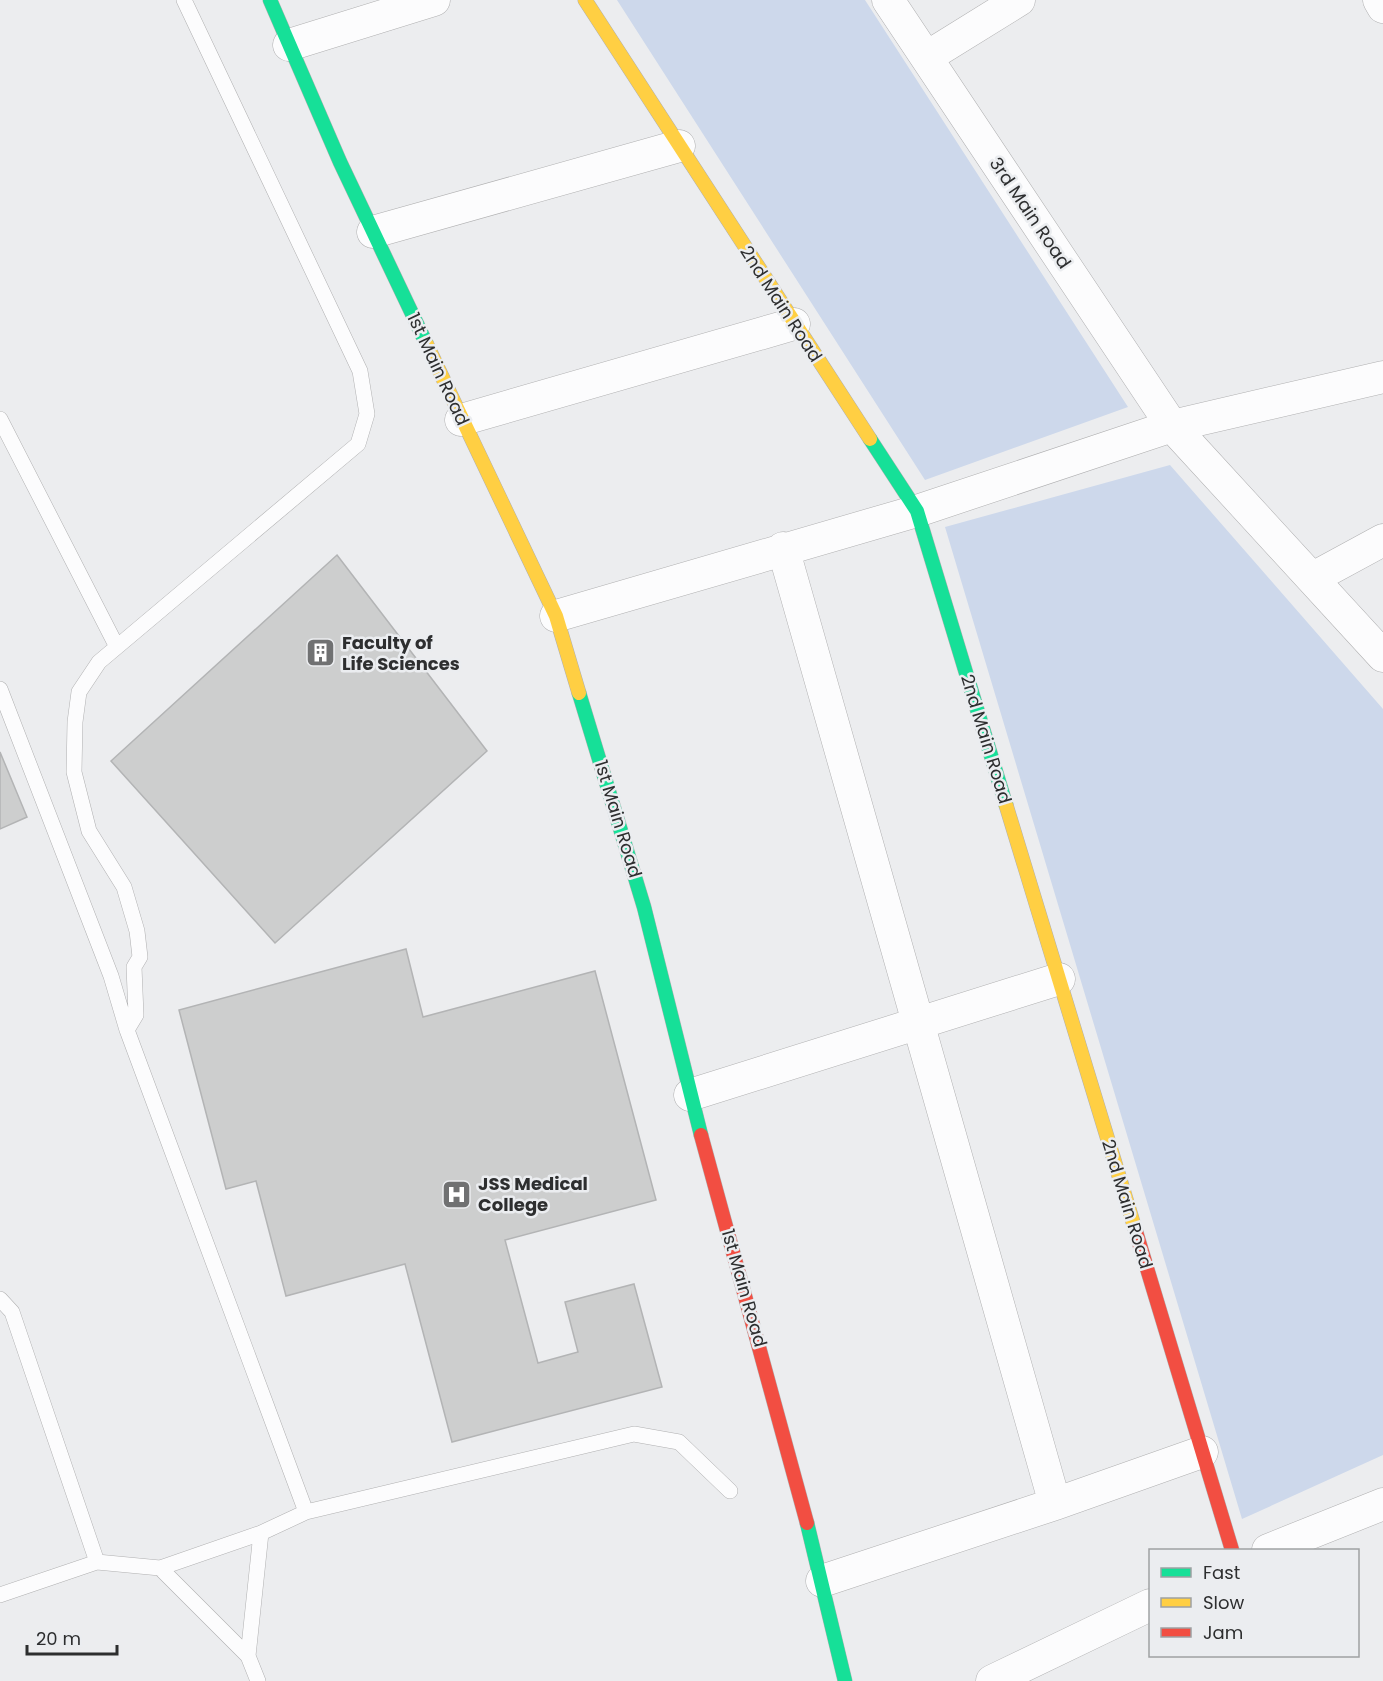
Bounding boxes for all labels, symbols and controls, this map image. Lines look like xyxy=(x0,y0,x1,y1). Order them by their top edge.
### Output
street label: 3rd Main Road xyxy=(984,152,1077,273)
street label: 2nd Main Road xyxy=(734,241,828,367)
street label: 1st Main Road xyxy=(401,308,476,429)
place label: Faculty of Life Sciences xyxy=(342,630,460,676)
building icon: Faculty of Life Sciences xyxy=(305,637,337,669)
street label: 2nd Main Road xyxy=(955,671,1018,807)
street label: 1st Main Road xyxy=(589,757,648,881)
street label: 2nd Main Road xyxy=(1096,1136,1159,1272)
place label: JSS Medical College xyxy=(478,1171,588,1217)
hospital icon: JSS Medical College xyxy=(441,1178,473,1210)
street label: 1st Main Road xyxy=(716,1226,773,1350)
legend xyxy=(1149,1549,1359,1657)
text: Fast xyxy=(1203,1560,1240,1585)
text: Slow xyxy=(1203,1590,1245,1615)
scale bar xyxy=(27,1618,117,1656)
text: Jam xyxy=(1203,1620,1243,1645)
text: 20 m xyxy=(36,1626,81,1651)

